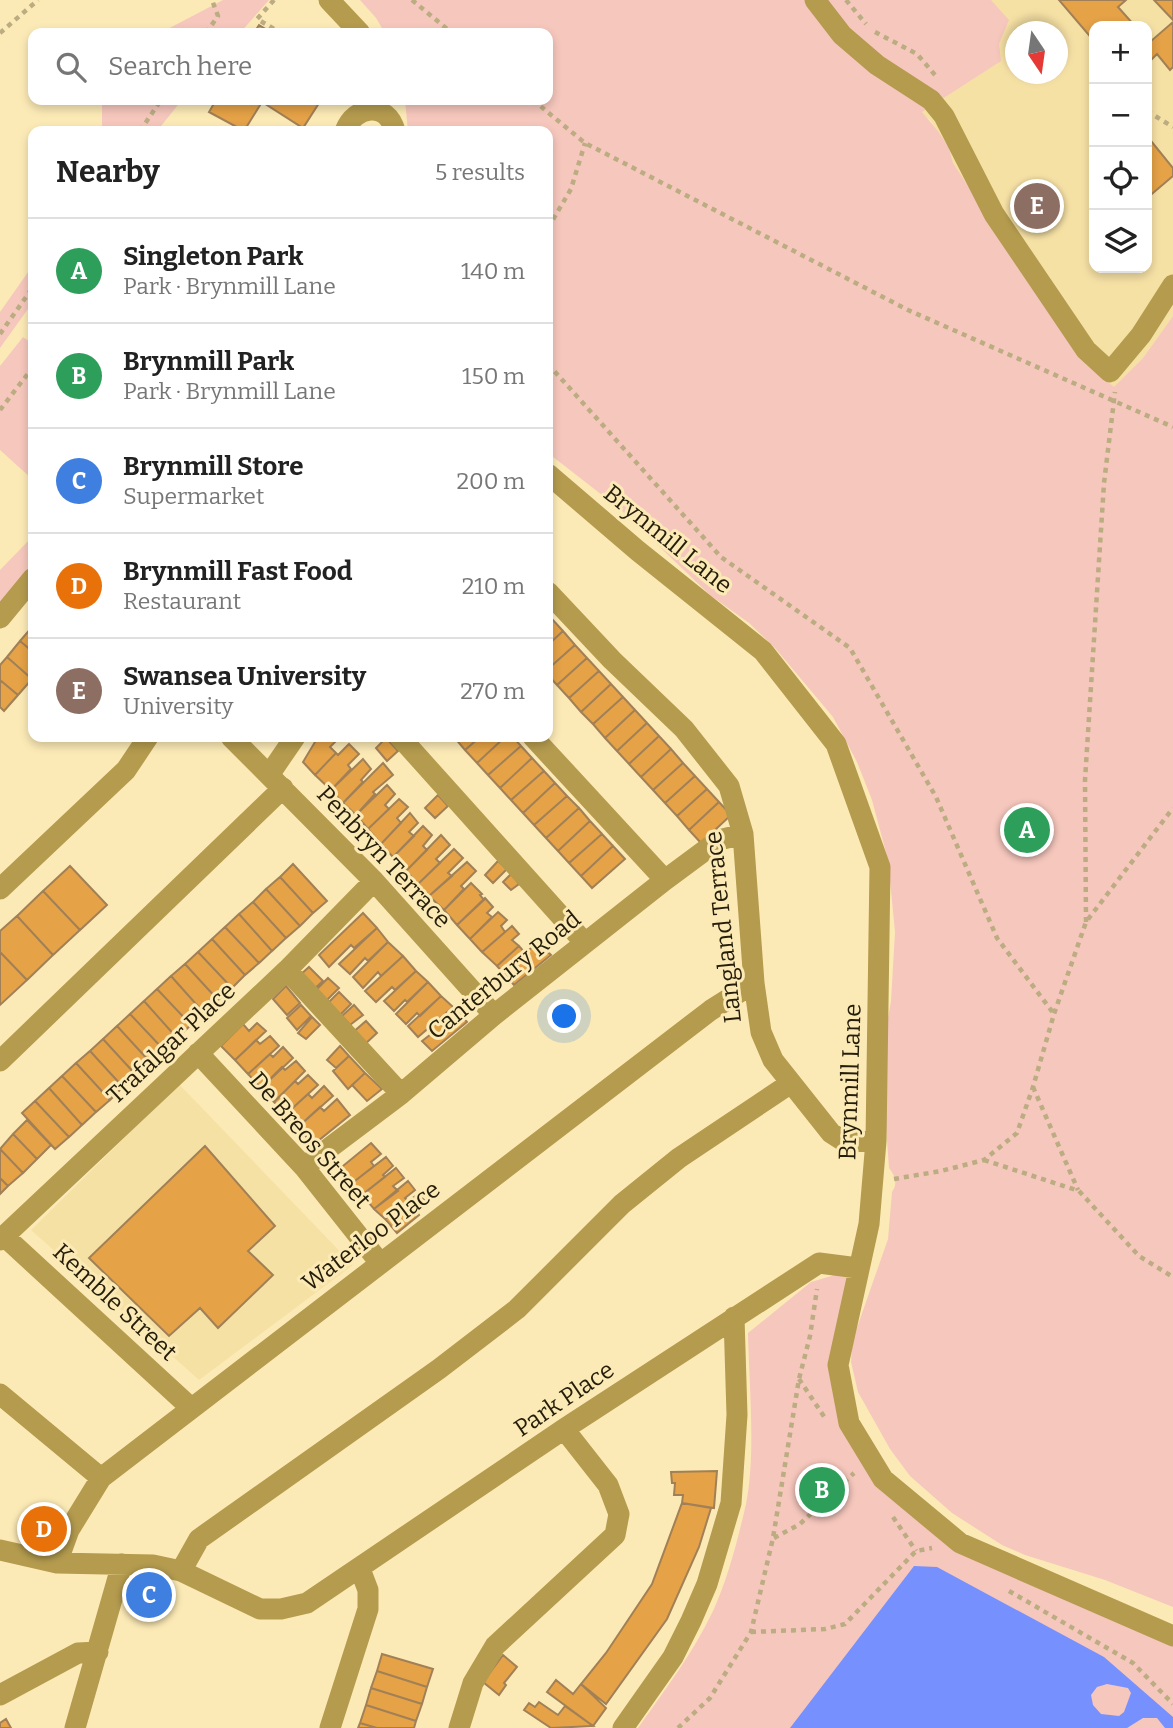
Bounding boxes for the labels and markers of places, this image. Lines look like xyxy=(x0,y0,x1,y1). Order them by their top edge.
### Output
pin: E xyxy=(1014,180,1060,232)
pin: A xyxy=(1004,804,1050,856)
pin: B xyxy=(799,1464,845,1516)
pin: D xyxy=(21,1503,67,1555)
pin: C xyxy=(126,1569,172,1621)

